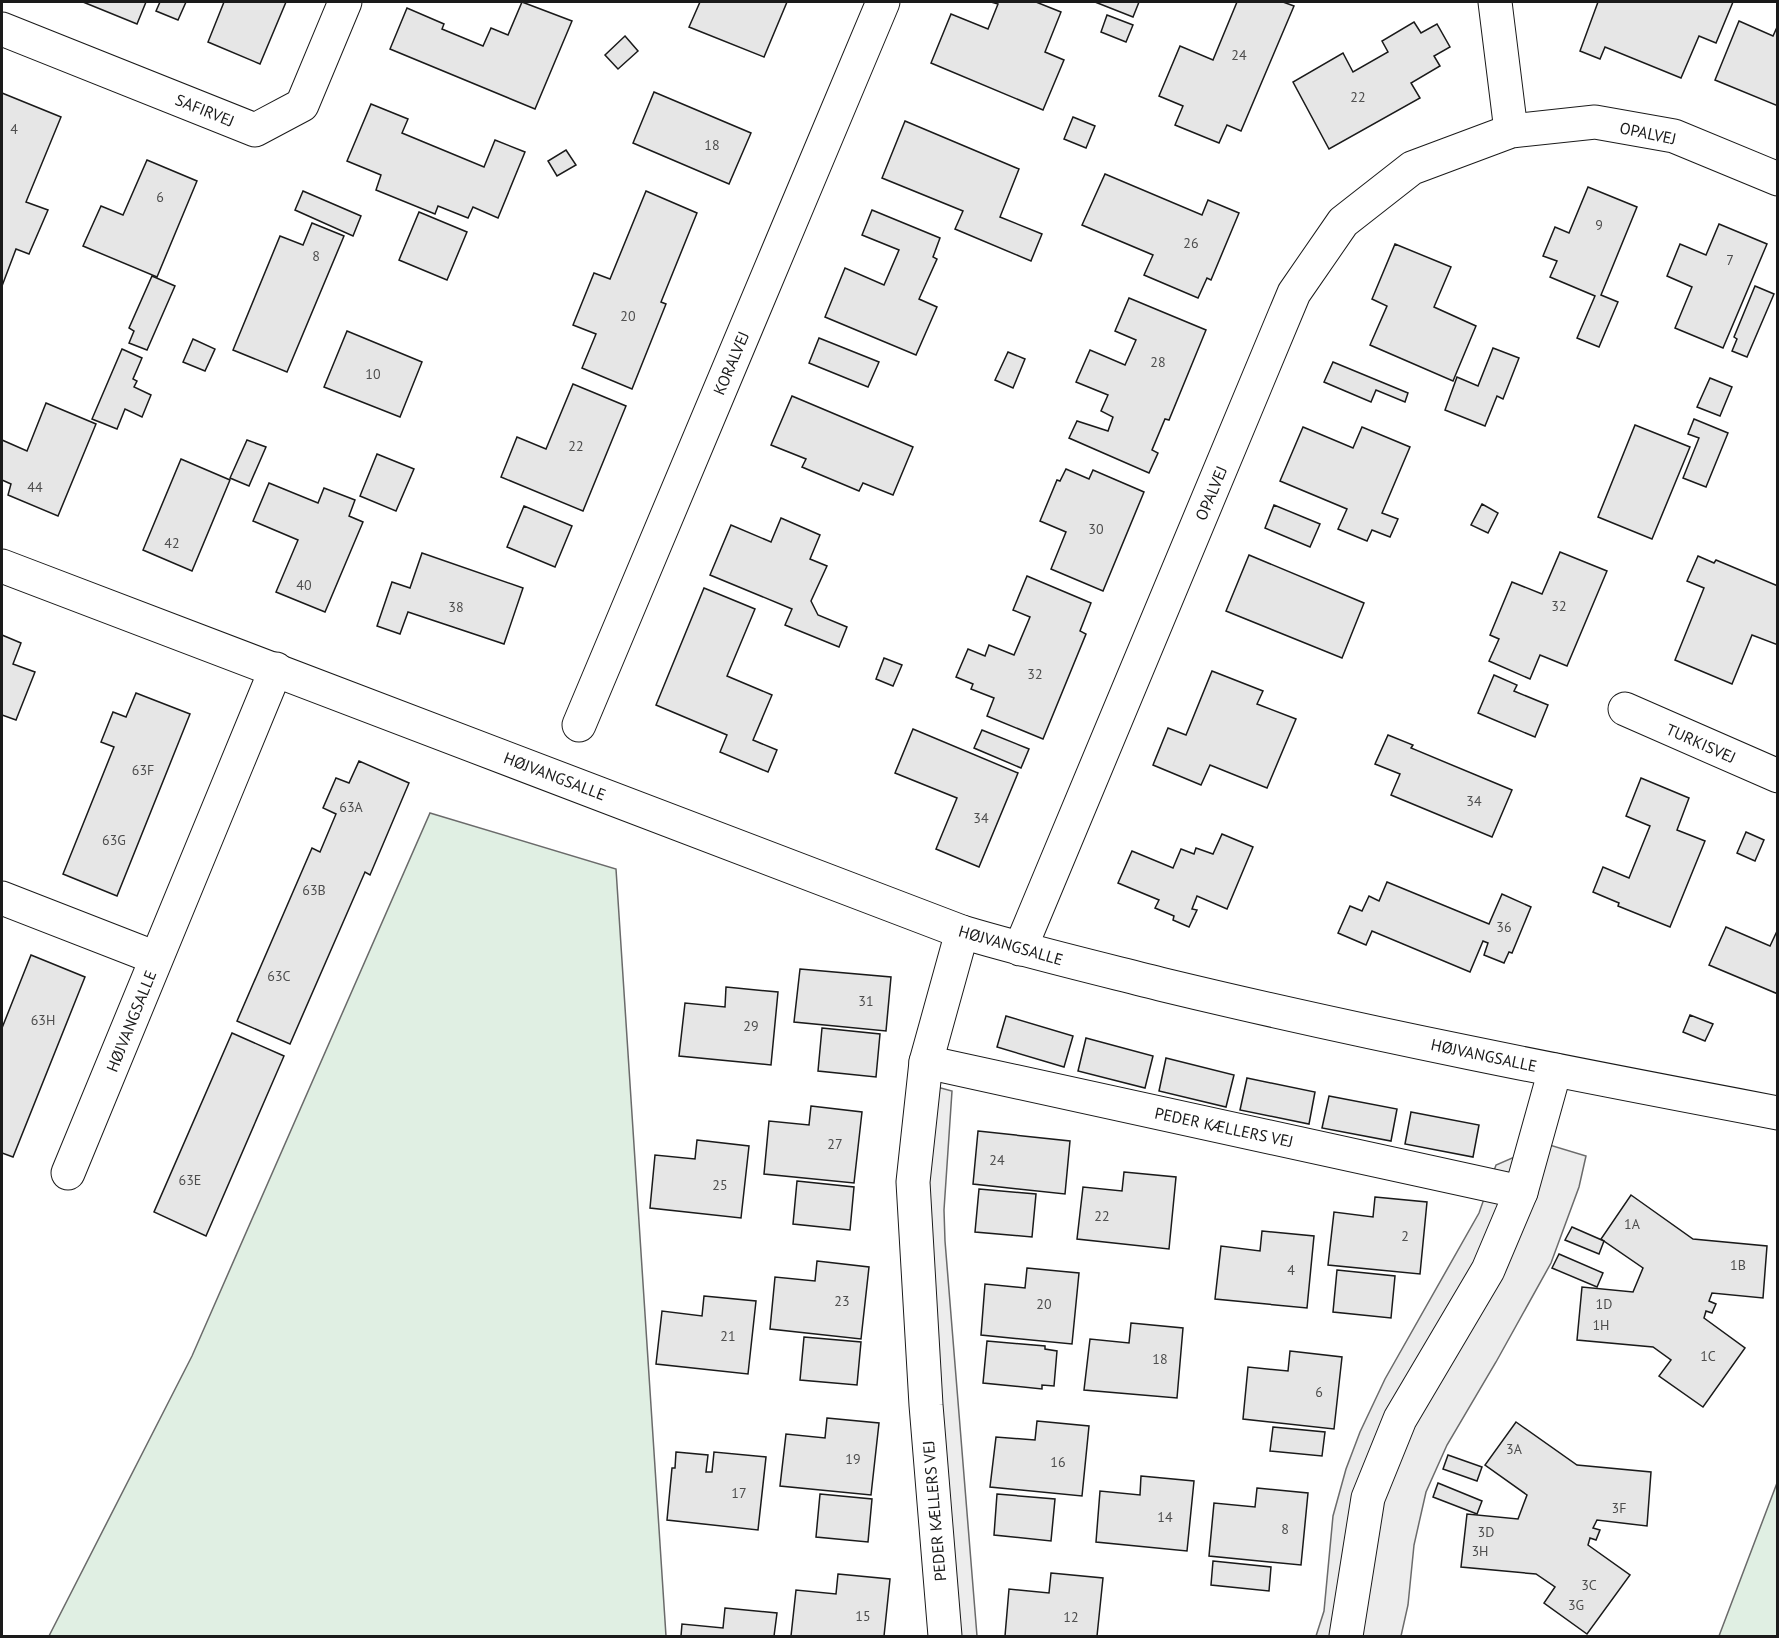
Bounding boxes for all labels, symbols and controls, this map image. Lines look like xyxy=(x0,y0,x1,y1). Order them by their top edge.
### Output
house number: 24 xyxy=(1231,46,1247,64)
house number: 22 xyxy=(1350,88,1366,106)
street label: SAFIRVEJ xyxy=(173,89,237,131)
street label: OPALVEJ xyxy=(1618,117,1678,149)
house number: 4 xyxy=(10,120,18,138)
house number: 18 xyxy=(704,136,720,154)
house number: 6 xyxy=(156,188,164,206)
house number: 9 xyxy=(1595,216,1603,234)
house number: 26 xyxy=(1183,234,1199,252)
house number: 8 xyxy=(312,247,320,265)
house number: 7 xyxy=(1726,251,1734,269)
house number: 20 xyxy=(620,307,636,325)
street label: KORALVEJ xyxy=(709,328,753,398)
house number: 28 xyxy=(1150,353,1166,371)
house number: 10 xyxy=(365,365,381,383)
house number: 22 xyxy=(568,437,584,455)
street label: OPALVEJ xyxy=(1191,463,1231,523)
house number: 44 xyxy=(27,478,43,496)
house number: 30 xyxy=(1088,520,1104,538)
house number: 42 xyxy=(164,534,180,552)
house number: 40 xyxy=(296,576,312,594)
house number: 32 xyxy=(1551,597,1567,615)
house number: 38 xyxy=(448,598,464,616)
house number: 32 xyxy=(1027,665,1043,683)
street label: TURKISVEJ xyxy=(1663,719,1739,767)
street label: HØJVANGSALLE xyxy=(501,747,609,805)
house number: 63F xyxy=(132,761,154,779)
house number: 34 xyxy=(1466,792,1482,810)
house number: 63A xyxy=(339,798,364,816)
house number: 34 xyxy=(973,809,989,827)
house number: 63G xyxy=(102,831,126,849)
house number: 63B xyxy=(302,881,326,899)
house number: 36 xyxy=(1496,918,1512,936)
street label: HØJVANGSALLE xyxy=(957,921,1065,969)
street label: HØJVANGSALLE xyxy=(102,967,160,1075)
house number: 63C xyxy=(267,967,291,985)
house number: 31 xyxy=(858,992,874,1010)
house number: 63H xyxy=(31,1011,55,1029)
house number: 29 xyxy=(743,1017,759,1035)
street label: HØJVANGSALLE xyxy=(1429,1034,1539,1076)
street label: PEDER KÆLLERS VEJ xyxy=(1153,1103,1295,1151)
house number: 27 xyxy=(827,1135,843,1153)
house number: 24 xyxy=(989,1151,1005,1169)
house number: 63E xyxy=(179,1171,201,1189)
house number: 25 xyxy=(712,1176,728,1194)
house number: 22 xyxy=(1094,1207,1110,1225)
house number: 1A xyxy=(1624,1215,1641,1233)
house number: 2 xyxy=(1401,1227,1409,1245)
house number: 1B xyxy=(1730,1256,1746,1274)
house number: 4 xyxy=(1287,1261,1295,1279)
house number: 23 xyxy=(834,1292,850,1310)
house number: 20 xyxy=(1036,1295,1052,1313)
house number: 1D xyxy=(1596,1295,1612,1313)
house number: 1H xyxy=(1592,1316,1610,1334)
house number: 21 xyxy=(720,1327,736,1345)
house number: 1C xyxy=(1700,1347,1716,1365)
house number: 18 xyxy=(1152,1350,1168,1368)
house number: 6 xyxy=(1315,1383,1323,1401)
street label: PEDER KÆLLERS VEJ xyxy=(918,1440,950,1582)
house number: 3A xyxy=(1506,1440,1523,1458)
house number: 19 xyxy=(845,1450,861,1468)
house number: 16 xyxy=(1050,1453,1066,1471)
house number: 17 xyxy=(731,1484,747,1502)
house number: 3F xyxy=(1612,1499,1626,1517)
house number: 14 xyxy=(1157,1508,1173,1526)
house number: 8 xyxy=(1281,1520,1289,1538)
house number: 3D xyxy=(1478,1523,1494,1541)
house number: 3H xyxy=(1471,1542,1489,1560)
house number: 3C xyxy=(1581,1576,1597,1594)
house number: 3G xyxy=(1568,1596,1584,1614)
house number: 15 xyxy=(855,1607,871,1625)
house number: 12 xyxy=(1063,1608,1079,1626)

